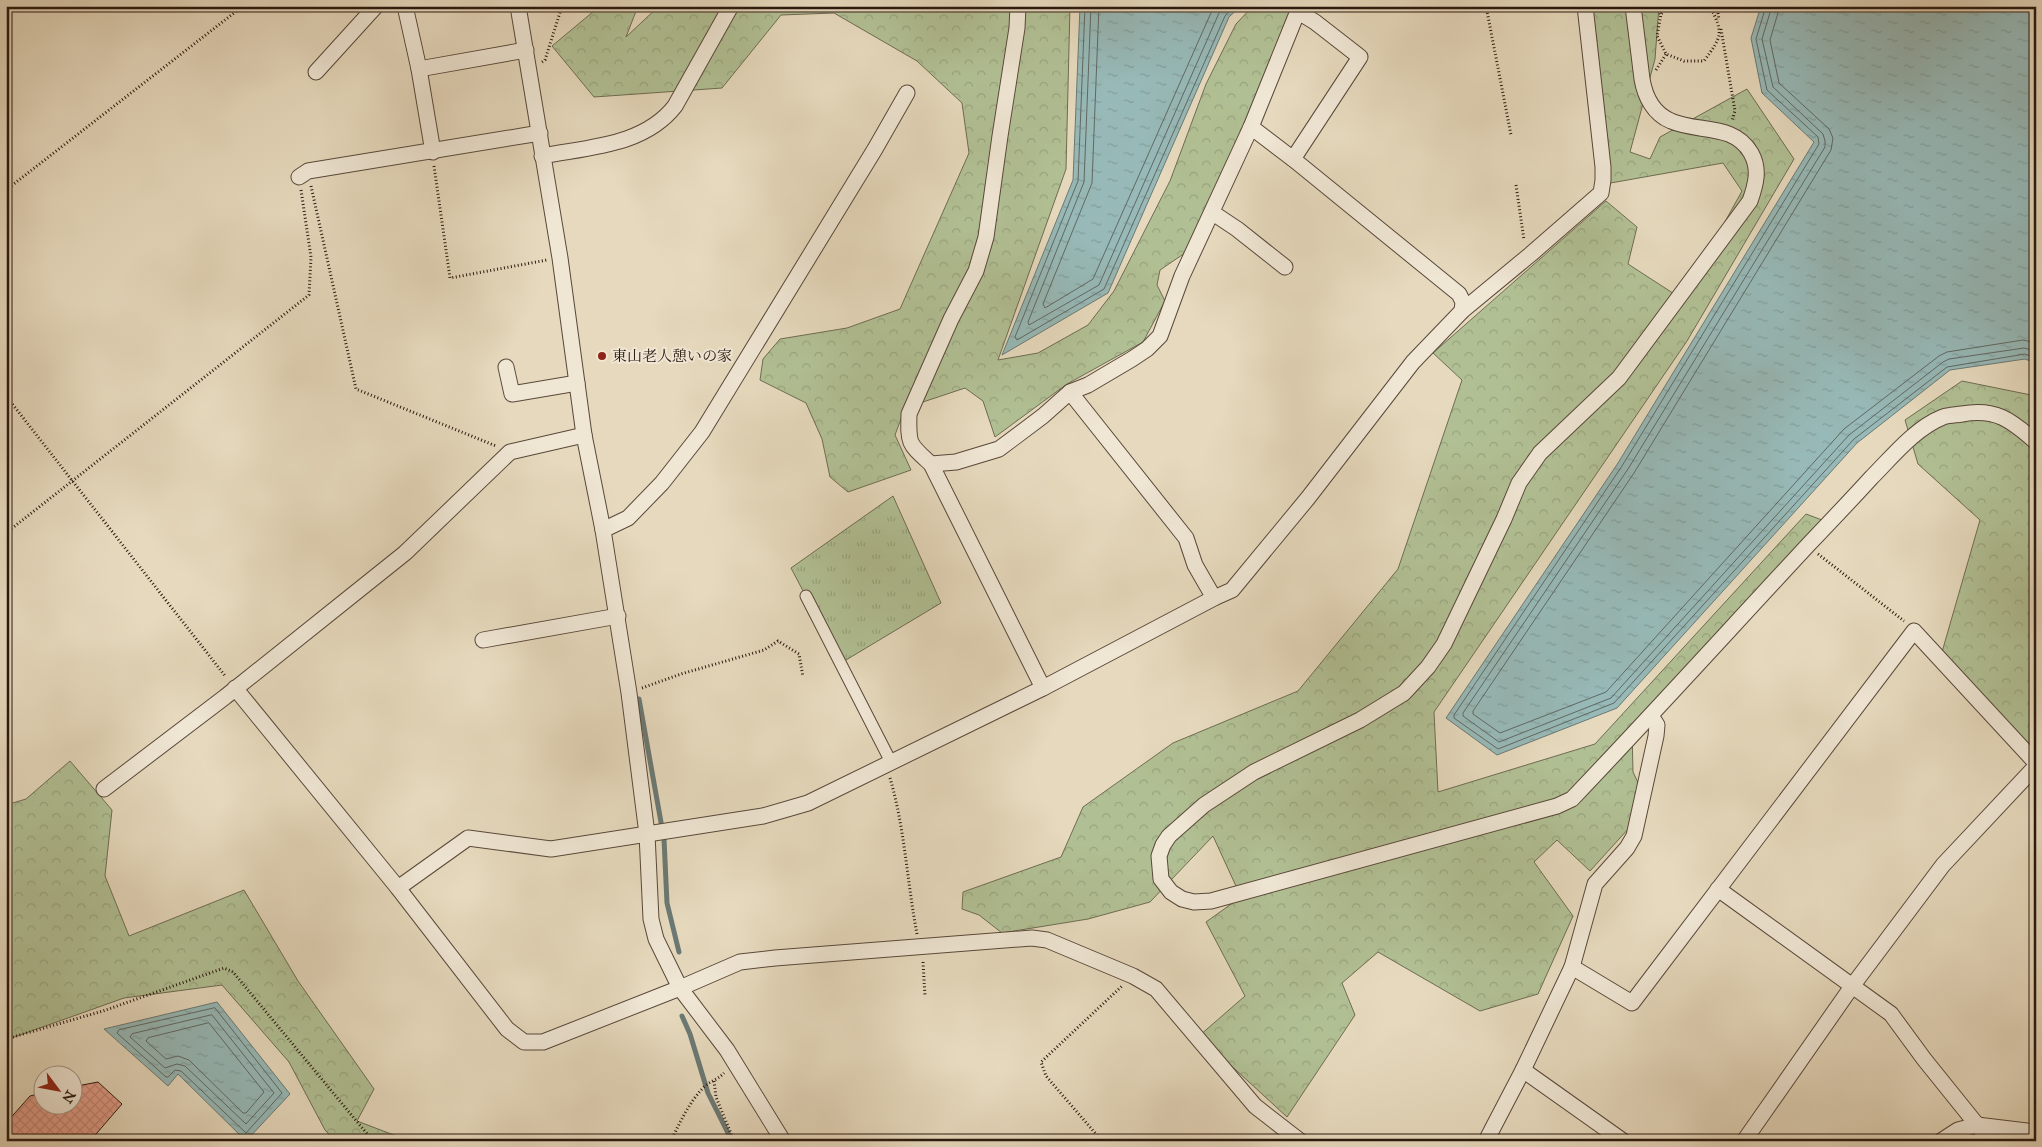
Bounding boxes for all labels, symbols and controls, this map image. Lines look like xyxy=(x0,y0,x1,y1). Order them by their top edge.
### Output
place label: 東山老人憩いの家 xyxy=(612,347,732,365)
marker: 東山老人憩いの家 xyxy=(596,350,608,362)
north arrow xyxy=(32,1064,82,1114)
text: N xyxy=(58,1087,79,1106)

